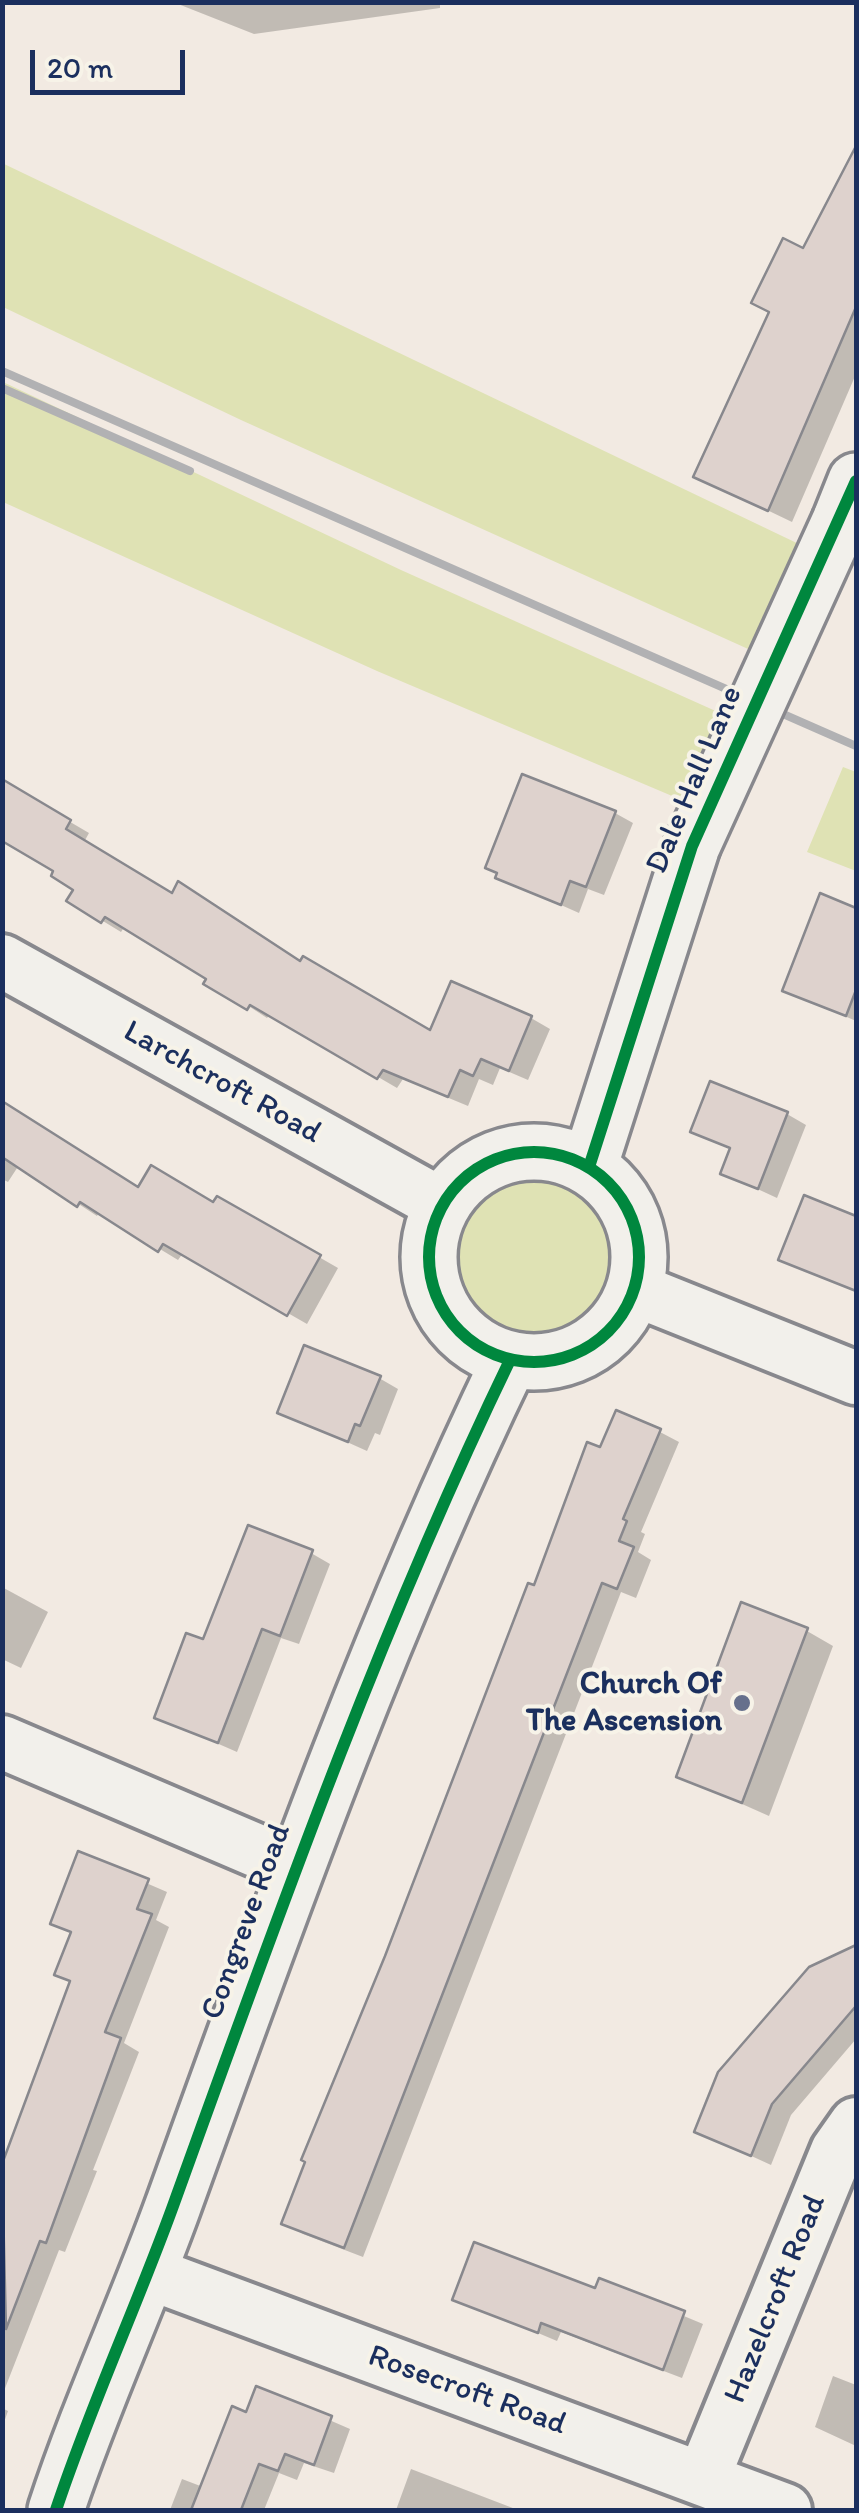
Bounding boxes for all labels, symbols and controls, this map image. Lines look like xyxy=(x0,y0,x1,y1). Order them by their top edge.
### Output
scale bar xyxy=(35,30,190,92)
text: 20 m xyxy=(47,49,113,86)
street label: Dale Hall Lane xyxy=(638,681,752,879)
street label: Larchcroft Road xyxy=(116,1013,328,1153)
place label: Church Of The Ascension xyxy=(526,1666,722,1741)
marker: Church Of The Ascension xyxy=(731,1692,753,1714)
street label: Congreve Road xyxy=(194,1819,300,2025)
street label: Hazelcroft Road xyxy=(717,2189,835,2409)
street label: Rosecroft Road xyxy=(363,2337,571,2445)

